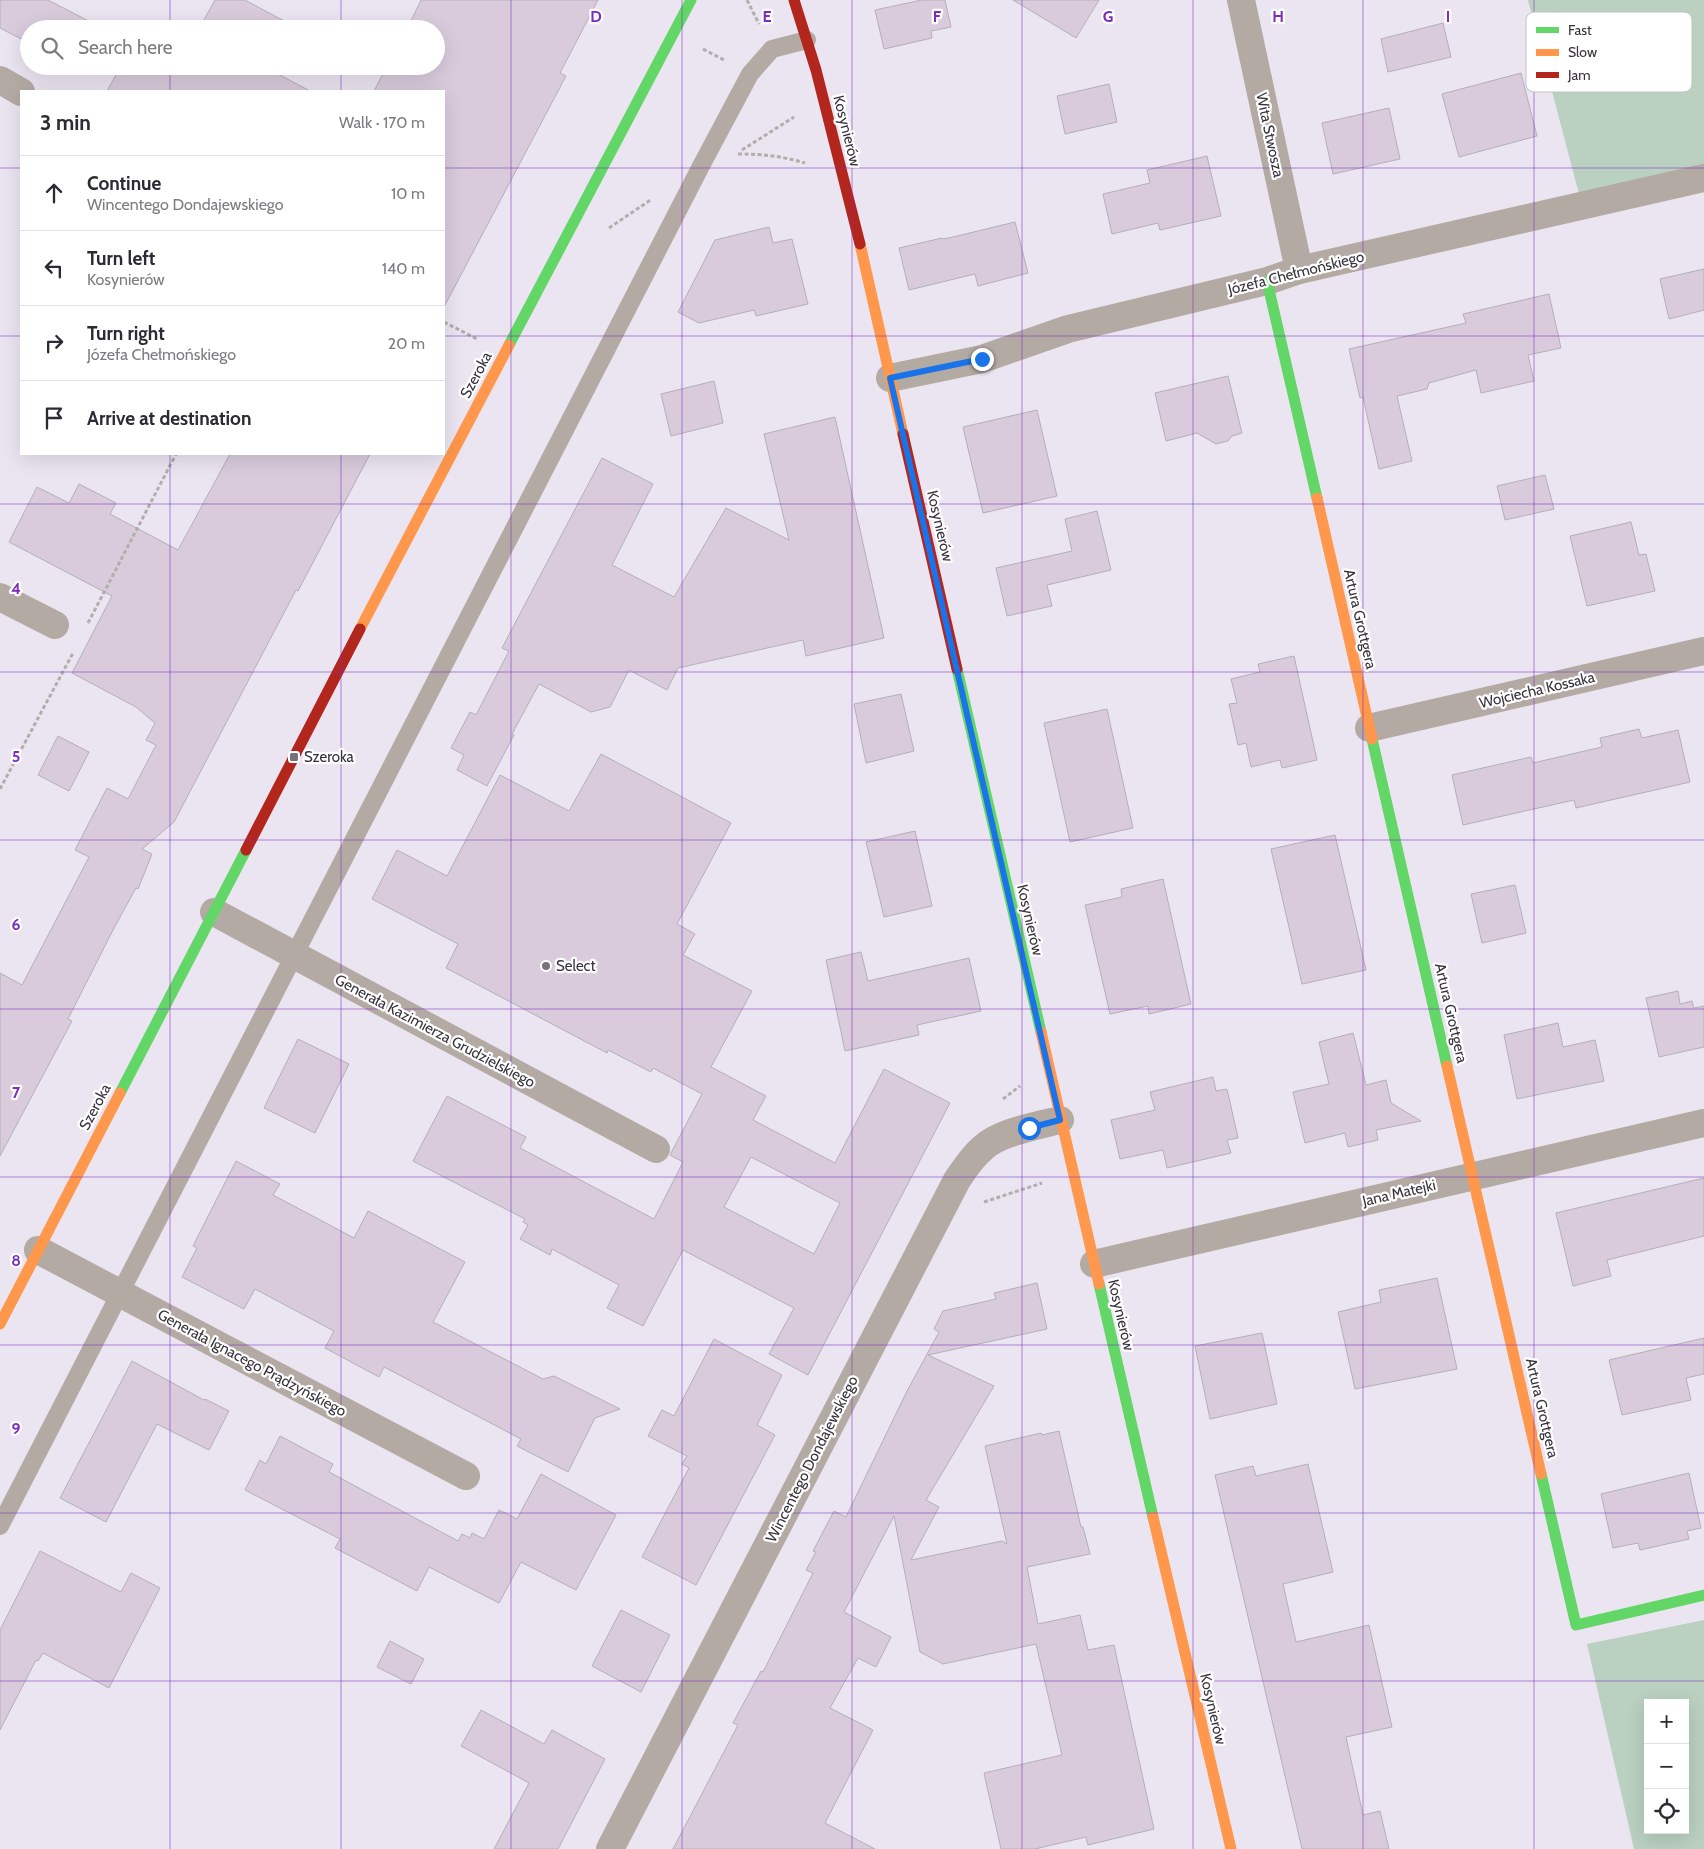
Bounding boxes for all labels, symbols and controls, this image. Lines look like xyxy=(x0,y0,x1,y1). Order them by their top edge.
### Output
text: D xyxy=(590,7,602,26)
text: E xyxy=(762,7,772,26)
text: F xyxy=(933,7,942,26)
text: G xyxy=(1103,7,1113,26)
text: H xyxy=(1272,7,1284,26)
text: I xyxy=(1446,7,1450,26)
legend xyxy=(1526,12,1692,92)
search box xyxy=(20,20,445,75)
text: Fast xyxy=(1568,21,1592,39)
icon: search xyxy=(38,34,66,62)
text: Search here xyxy=(78,36,172,59)
text: Slow xyxy=(1568,43,1597,61)
text: Jam xyxy=(1567,66,1590,84)
street label: Wita Stwosza xyxy=(1252,91,1288,180)
street label: Kosynierów xyxy=(829,93,865,169)
text: 3 min xyxy=(40,110,91,135)
text: Walk · 170 m xyxy=(339,113,425,132)
text: Continue xyxy=(87,172,161,195)
icon: ahead xyxy=(40,179,68,207)
text: 10 m xyxy=(391,184,425,203)
text: Wincentego Dondajewskiego xyxy=(87,195,284,214)
text: Turn left xyxy=(87,247,155,270)
street label: Józefa Chełmońskiego xyxy=(1225,247,1366,299)
icon: left xyxy=(40,254,68,282)
text: 140 m xyxy=(382,259,425,278)
text: Kosynierów xyxy=(87,270,165,289)
text: Turn right xyxy=(87,322,165,345)
icon: right xyxy=(40,329,68,357)
text: 20 m xyxy=(388,334,425,353)
text: Józefa Chełmońskiego xyxy=(87,345,236,364)
street label: Szeroka xyxy=(456,348,496,401)
route end xyxy=(971,348,994,371)
icon: arrive xyxy=(40,404,68,432)
text: Arrive at destination xyxy=(87,407,251,430)
street label: Kosynierów xyxy=(923,488,957,564)
street label: Artura Grottgera xyxy=(1340,567,1380,671)
text: 4 xyxy=(11,579,21,598)
street label: Wojciecha Kossaka xyxy=(1478,668,1597,712)
text: 5 xyxy=(12,747,20,766)
place label: Szeroka xyxy=(304,748,355,766)
marker: Szeroka xyxy=(288,751,300,763)
street label: Kosynierów xyxy=(1013,882,1047,958)
text: 6 xyxy=(12,915,21,934)
place label: Select xyxy=(556,957,595,975)
marker: Select xyxy=(540,960,552,972)
street label: Artura Grottgera xyxy=(1431,961,1471,1065)
street label: Generała Kazimierza Grudzielskiego xyxy=(332,970,538,1092)
street label: Szeroka xyxy=(75,1080,115,1133)
text: 7 xyxy=(12,1083,21,1102)
route start xyxy=(1018,1117,1041,1140)
street label: Jana Matejki xyxy=(1360,1176,1437,1210)
text: 8 xyxy=(11,1251,21,1270)
street label: Kosynierów xyxy=(1104,1277,1138,1353)
street label: Generała Ignacego Prądzyńskiego xyxy=(155,1306,349,1420)
street label: Artura Grottgera xyxy=(1522,1356,1562,1460)
street label: Wincentego Dondajewskiego xyxy=(762,1373,862,1545)
text: 9 xyxy=(12,1419,21,1438)
street label: Kosynierów xyxy=(1196,1671,1230,1747)
map controls xyxy=(1644,1699,1689,1834)
button: + xyxy=(1644,1699,1689,1744)
button: − xyxy=(1644,1744,1689,1789)
button: locate xyxy=(1644,1789,1689,1834)

